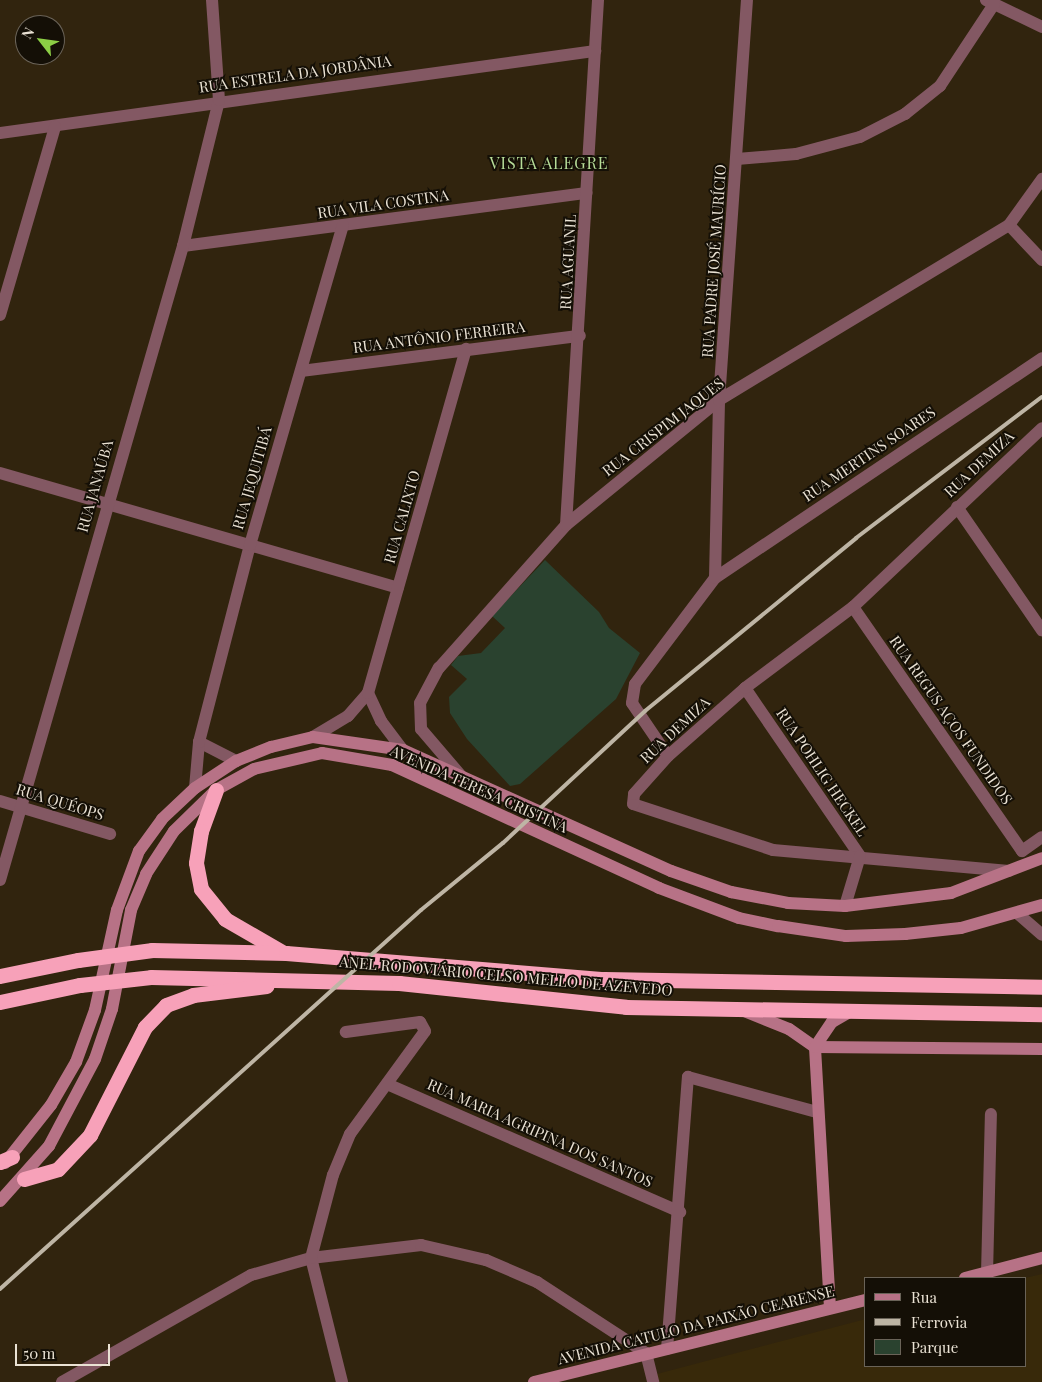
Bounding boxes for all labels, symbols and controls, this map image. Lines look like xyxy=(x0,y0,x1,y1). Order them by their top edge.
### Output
north arrow xyxy=(15,15,65,65)
text: N xyxy=(17,24,38,42)
street label: RUA ESTRELA DA JORDÂNIA xyxy=(198,52,392,96)
district label: VISTA ALEGRE xyxy=(488,153,610,173)
street label: RUA PADRE JOSÉ MAURÍCIO xyxy=(698,164,730,358)
street label: RUA VILA COSTINA xyxy=(316,186,450,222)
street label: RUA AGUANIL xyxy=(557,214,579,310)
street label: RUA ANTÔNIO FERREIRA xyxy=(352,317,526,357)
street label: RUA CRISPIM JAQUES xyxy=(599,374,727,480)
street label: RUA MERTINS SOARES xyxy=(799,403,939,505)
street label: RUA JEQUITIBÁ xyxy=(229,425,275,531)
street label: RUA DEMIZA xyxy=(940,427,1018,501)
street label: RUA JANAÚBA xyxy=(73,438,117,534)
street label: RUA CALIXTO xyxy=(380,468,424,566)
street label: RUA REGUS AÇOS FUNDIDOS xyxy=(886,632,1016,808)
street label: RUA DEMIZA xyxy=(636,693,714,767)
street label: RUA POHLIG HECKEL xyxy=(772,705,872,839)
street label: AVENIDA TERESA CRISTINA xyxy=(387,742,571,836)
street label: RUA QUÉOPS xyxy=(14,780,106,824)
street label: ANEL RODOVIÁRIO CELSO MELLO DE AZEVEDO xyxy=(339,952,673,1000)
street label: RUA MARIA AGRIPINA DOS SANTOS xyxy=(424,1075,656,1191)
legend xyxy=(864,1277,1027,1367)
street label: AVENIDA CATULO DA PAIXÃO CEARENSE xyxy=(556,1282,836,1368)
text: Rua xyxy=(911,1287,937,1307)
text: Ferrovia xyxy=(911,1312,967,1332)
scale bar xyxy=(18,1334,112,1366)
text: Parque xyxy=(911,1337,958,1357)
text: 50 m xyxy=(23,1343,55,1363)

